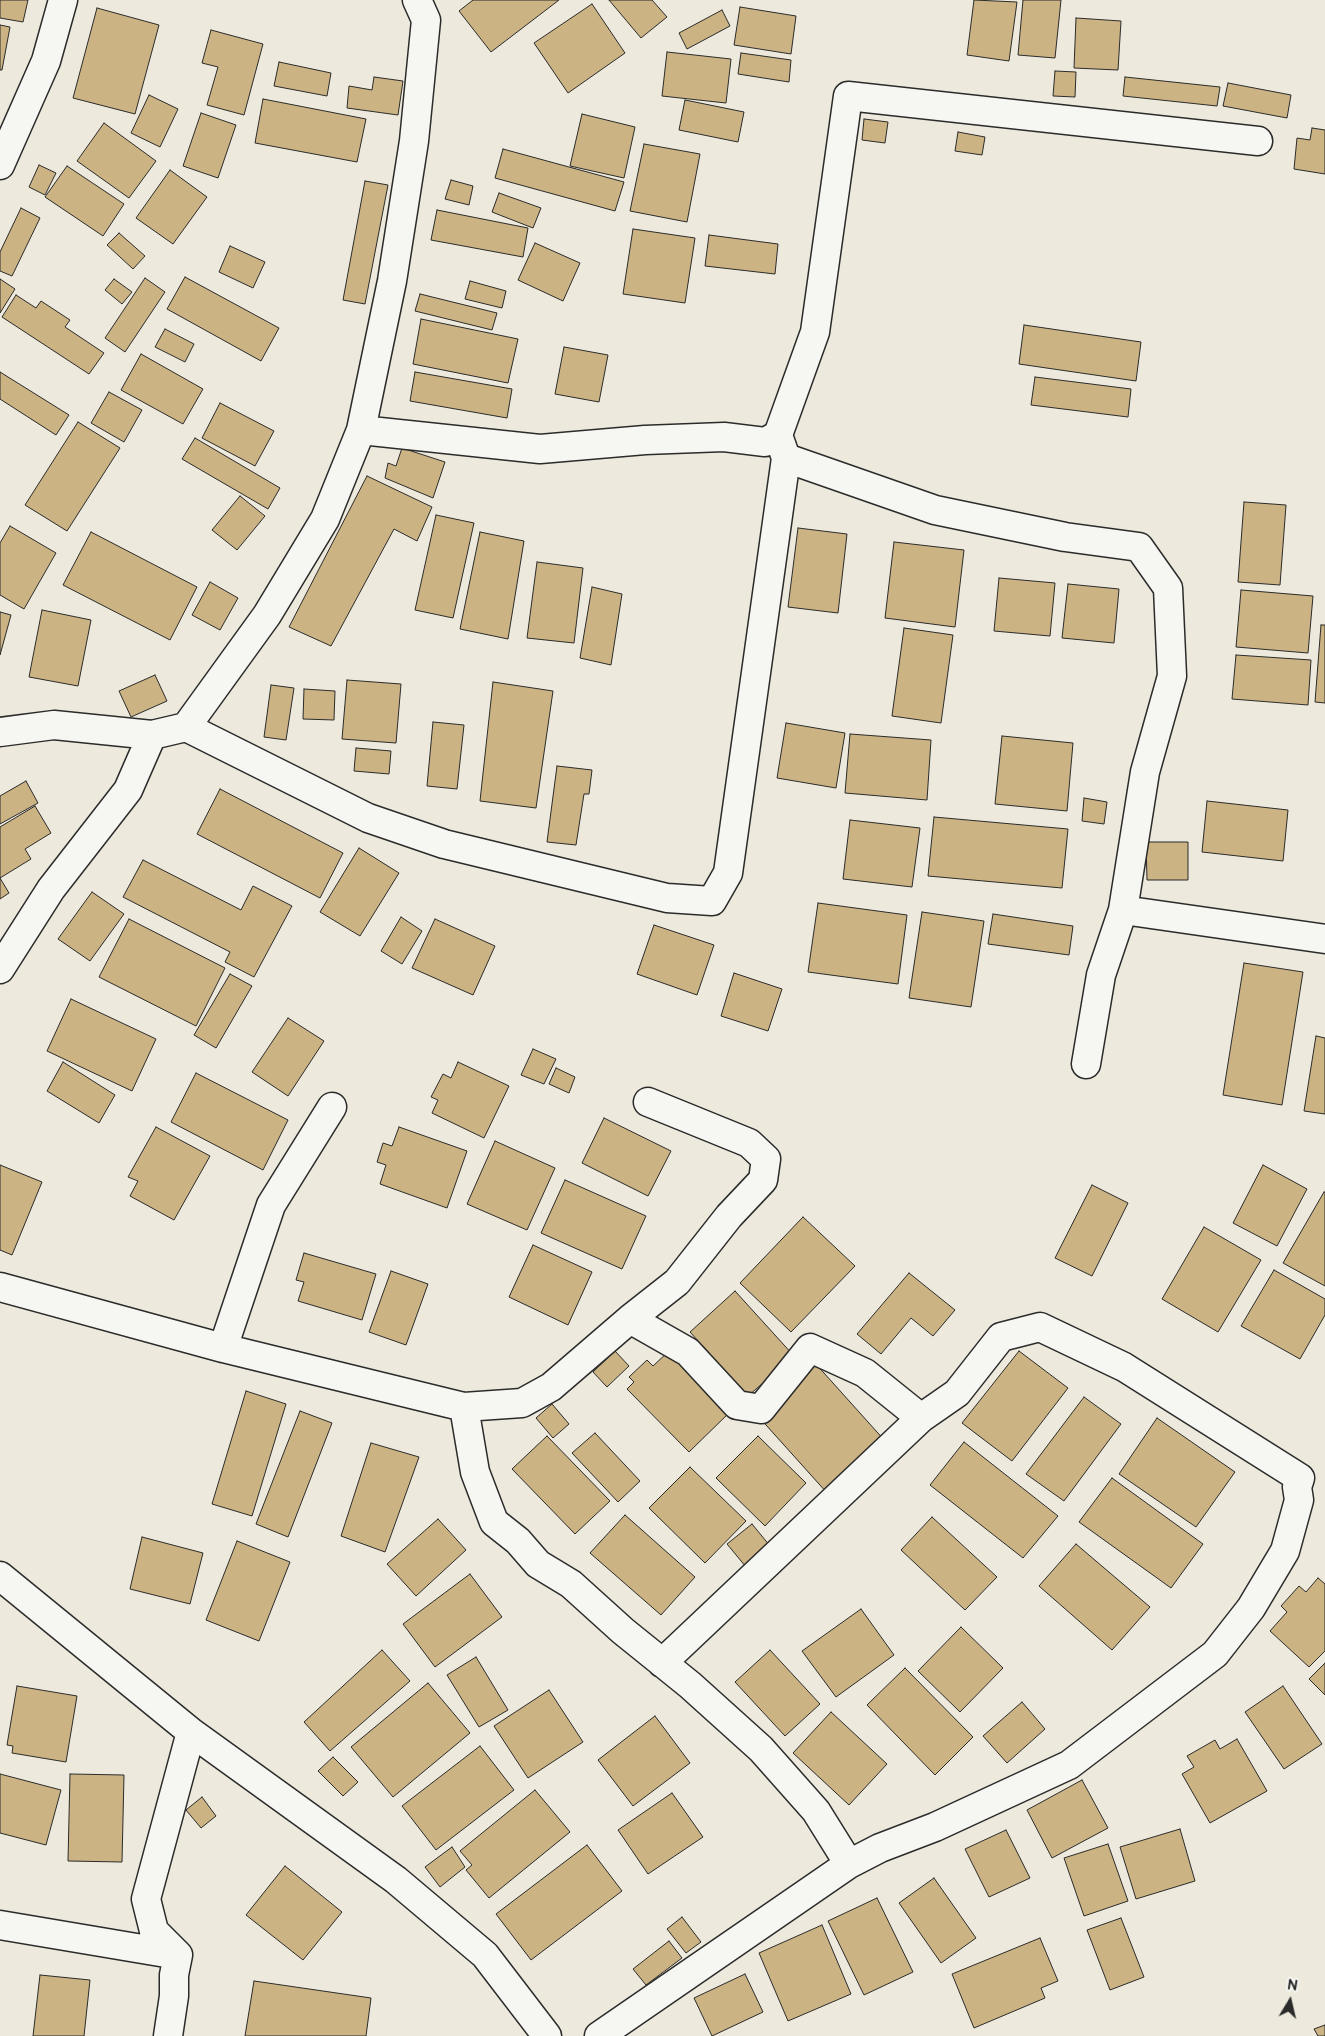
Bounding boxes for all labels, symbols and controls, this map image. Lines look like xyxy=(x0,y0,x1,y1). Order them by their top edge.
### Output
north arrow xyxy=(1265,1976,1315,2026)
text: N xyxy=(1286,1976,1299,1995)

